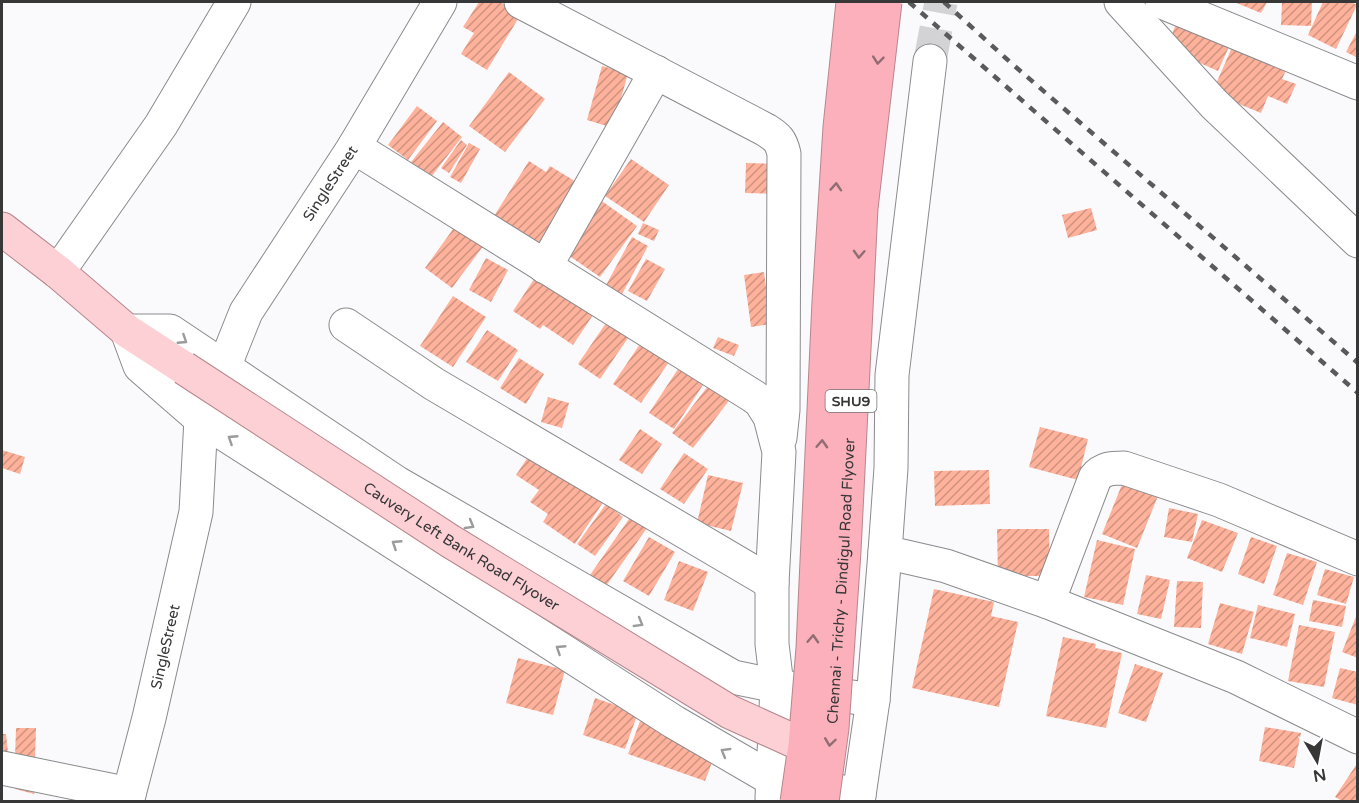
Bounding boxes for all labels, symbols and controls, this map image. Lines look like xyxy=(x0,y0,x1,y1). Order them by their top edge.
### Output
one-way arrow xyxy=(872,55,884,64)
street label: SingleStreet xyxy=(299,142,362,224)
one-way arrow xyxy=(829,182,842,191)
one-way arrow xyxy=(852,249,865,258)
one-way arrow xyxy=(176,333,187,344)
road number: SHU9 xyxy=(826,390,876,412)
one-way arrow xyxy=(227,435,238,446)
street label: Chennai - Trichy - Dindigul Road Flyover xyxy=(823,437,859,724)
one-way arrow xyxy=(816,440,829,449)
street label: Cauvery Left Bank Road Flyover xyxy=(360,478,563,615)
one-way arrow xyxy=(464,518,474,530)
one-way arrow xyxy=(391,540,402,551)
street label: SingleStreet xyxy=(147,602,184,691)
one-way arrow xyxy=(633,616,643,627)
one-way arrow xyxy=(807,634,820,643)
one-way arrow xyxy=(556,645,567,656)
north arrow xyxy=(1287,731,1347,791)
one-way arrow xyxy=(825,737,837,746)
one-way arrow xyxy=(721,748,732,759)
text: N xyxy=(1311,764,1327,786)

